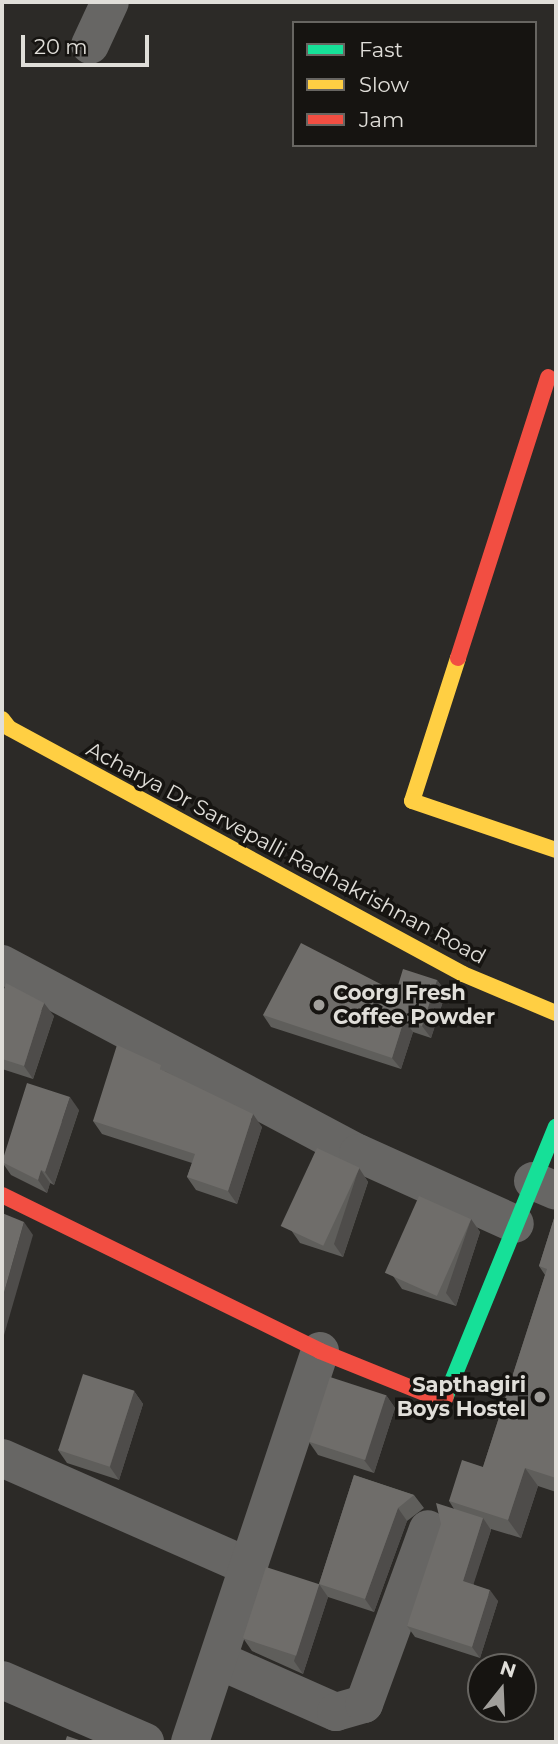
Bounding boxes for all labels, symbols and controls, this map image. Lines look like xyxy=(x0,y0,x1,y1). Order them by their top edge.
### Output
scale bar xyxy=(24,21,152,65)
legend xyxy=(292,21,537,147)
text: 20 m xyxy=(34,34,88,59)
text: Fast xyxy=(359,37,403,62)
text: Slow xyxy=(359,72,409,97)
text: Jam xyxy=(359,107,404,132)
street label: Acharya Dr Sarvepalli Radhakrishnan Road xyxy=(82,737,490,969)
place label: Coorg Fresh Coffee Powder xyxy=(333,980,495,1030)
marker: Coorg Fresh Coffee Powder xyxy=(311,997,327,1013)
place label: Sapthagiri Boys Hostel xyxy=(397,1372,526,1422)
marker: Sapthagiri Boys Hostel xyxy=(532,1389,548,1405)
north arrow xyxy=(467,1653,537,1723)
text: N xyxy=(497,1656,519,1683)

